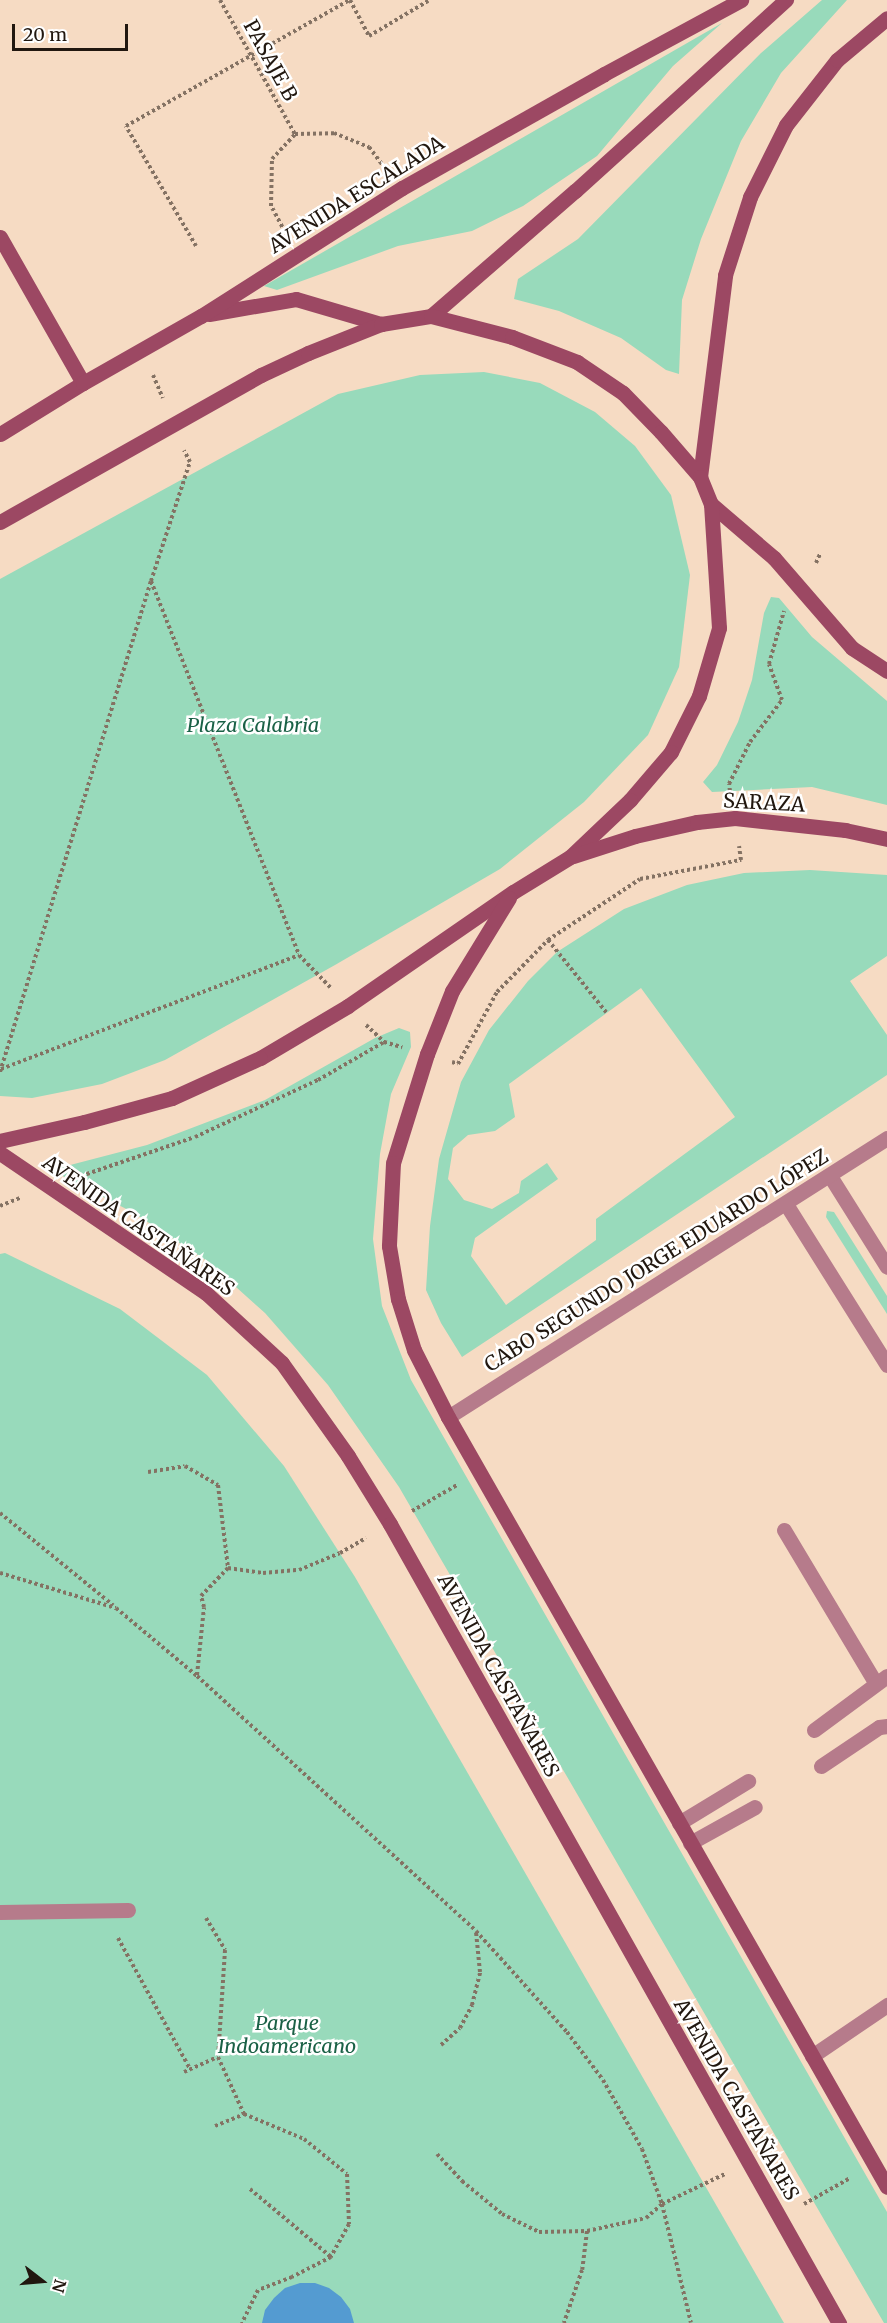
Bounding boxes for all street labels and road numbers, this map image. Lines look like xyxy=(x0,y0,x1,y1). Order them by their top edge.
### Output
street label: PASAJE B xyxy=(239,15,303,105)
street label: AVENIDA ESCALADA xyxy=(264,130,448,258)
street label: SARAZA xyxy=(722,788,806,816)
street label: CABO SEGUNDO JORGE EDUARDO LÓPEZ xyxy=(480,1144,832,1376)
street label: AVENIDA CASTAÑARES xyxy=(38,1150,240,1300)
street label: AVENIDA CASTAÑARES xyxy=(433,1569,565,1781)
street label: AVENIDA CASTAÑARES xyxy=(669,1994,805,2204)

